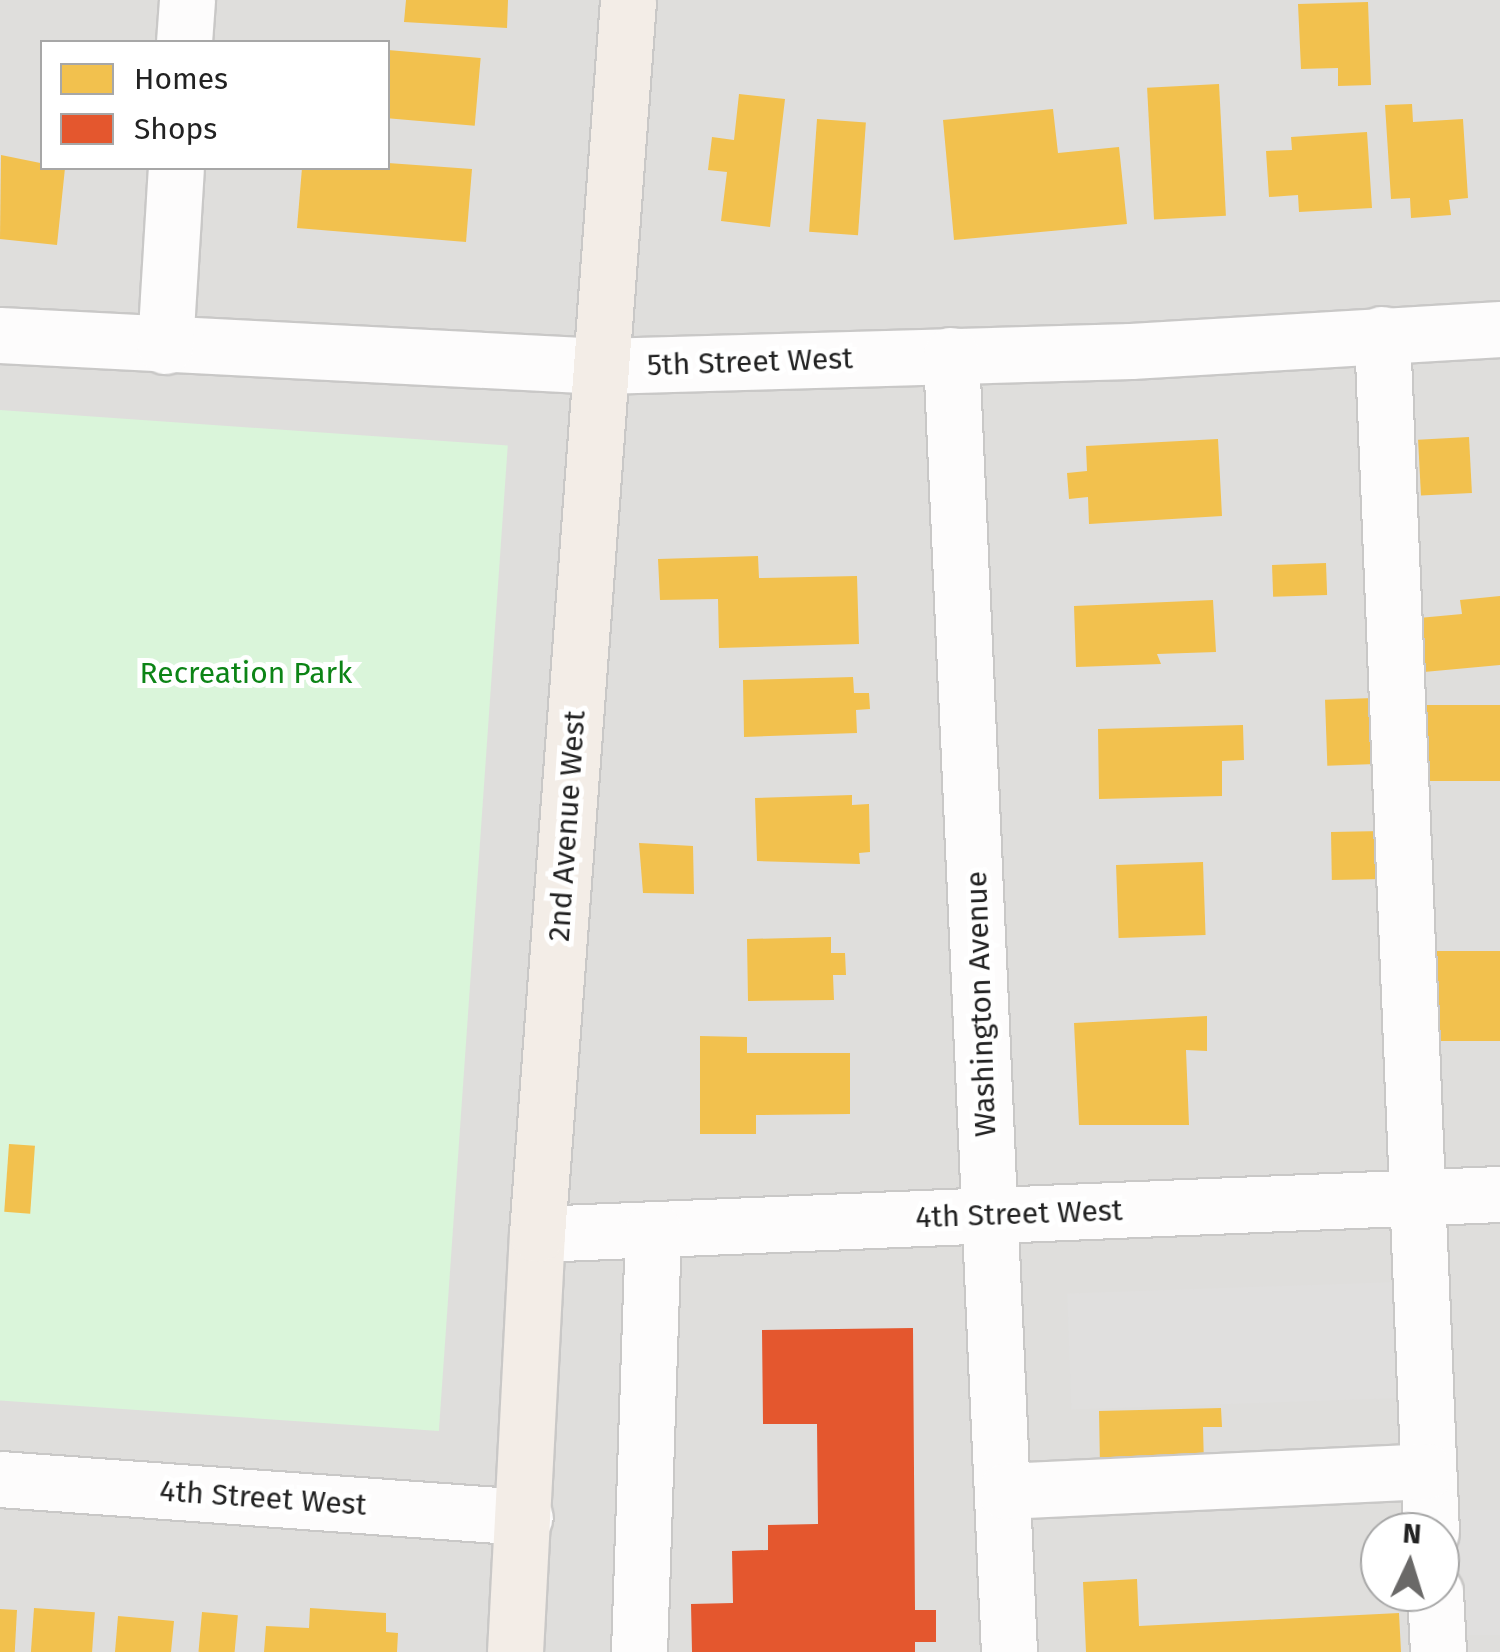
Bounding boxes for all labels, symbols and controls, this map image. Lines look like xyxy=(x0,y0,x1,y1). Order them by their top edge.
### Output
legend xyxy=(40,40,390,170)
text: Homes xyxy=(134,61,228,97)
text: Shops xyxy=(134,111,217,147)
street label: 5th Street West xyxy=(646,340,854,384)
park label: Recreation Park xyxy=(140,655,352,691)
street label: 2nd Avenue West xyxy=(541,709,593,943)
street label: Washington Avenue xyxy=(958,870,1004,1138)
street label: 4th Street West xyxy=(915,1192,1123,1236)
street label: 4th Street West xyxy=(158,1473,368,1523)
north arrow xyxy=(1360,1512,1460,1612)
text: N xyxy=(1402,1516,1422,1551)

